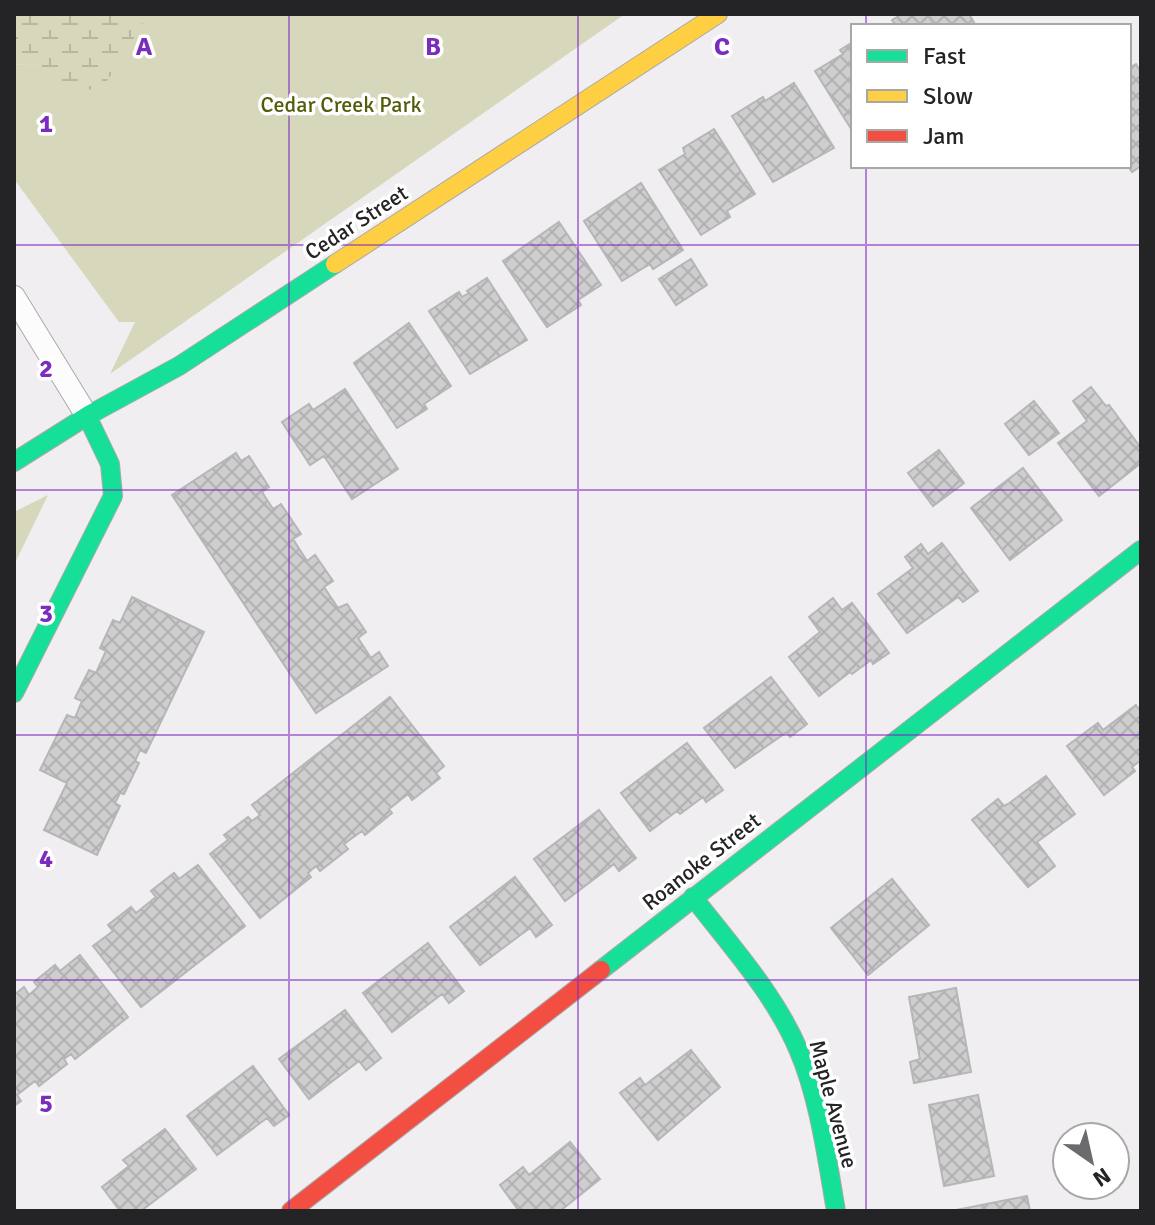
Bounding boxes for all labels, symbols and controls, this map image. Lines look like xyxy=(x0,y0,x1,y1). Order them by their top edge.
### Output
legend xyxy=(851,24,1131,168)
text: A xyxy=(136,31,153,63)
text: B xyxy=(425,31,441,63)
text: C xyxy=(714,31,730,63)
text: Fast xyxy=(923,41,966,71)
text: Slow xyxy=(923,81,973,111)
park label: Cedar Creek Park xyxy=(260,91,422,118)
text: 1 xyxy=(39,108,53,140)
text: Jam xyxy=(923,121,964,151)
street label: Cedar Street xyxy=(300,179,413,266)
text: 2 xyxy=(39,353,53,385)
text: 3 xyxy=(39,598,53,630)
street label: Roanoke Street xyxy=(637,807,766,916)
text: 4 xyxy=(39,843,53,875)
street label: Maple Avenue xyxy=(803,1037,864,1171)
text: 5 xyxy=(39,1088,53,1120)
north arrow xyxy=(1051,1121,1131,1201)
text: N xyxy=(1088,1162,1116,1193)

